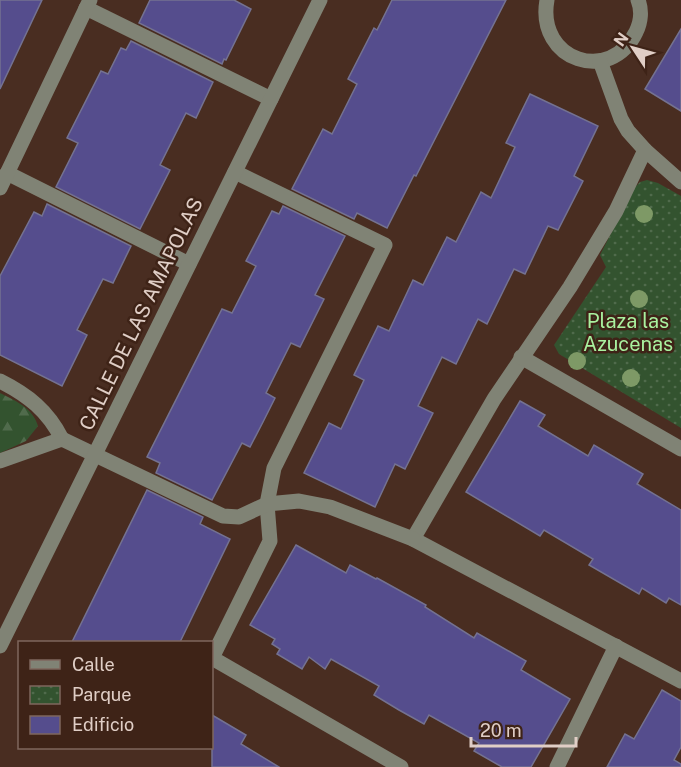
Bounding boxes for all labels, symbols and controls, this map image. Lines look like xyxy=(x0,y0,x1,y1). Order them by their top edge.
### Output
north arrow xyxy=(603,18,663,78)
text: N xyxy=(610,29,633,50)
street label: CALLE DE LAS AMAPOLAS xyxy=(74,194,208,434)
park label: Plaza las Azucenas xyxy=(583,309,673,356)
legend xyxy=(18,641,213,749)
text: Calle xyxy=(72,654,115,675)
text: Parque xyxy=(72,684,132,705)
scale bar xyxy=(471,710,576,748)
text: Edificio xyxy=(72,714,134,735)
text: 20 m xyxy=(480,720,522,741)

